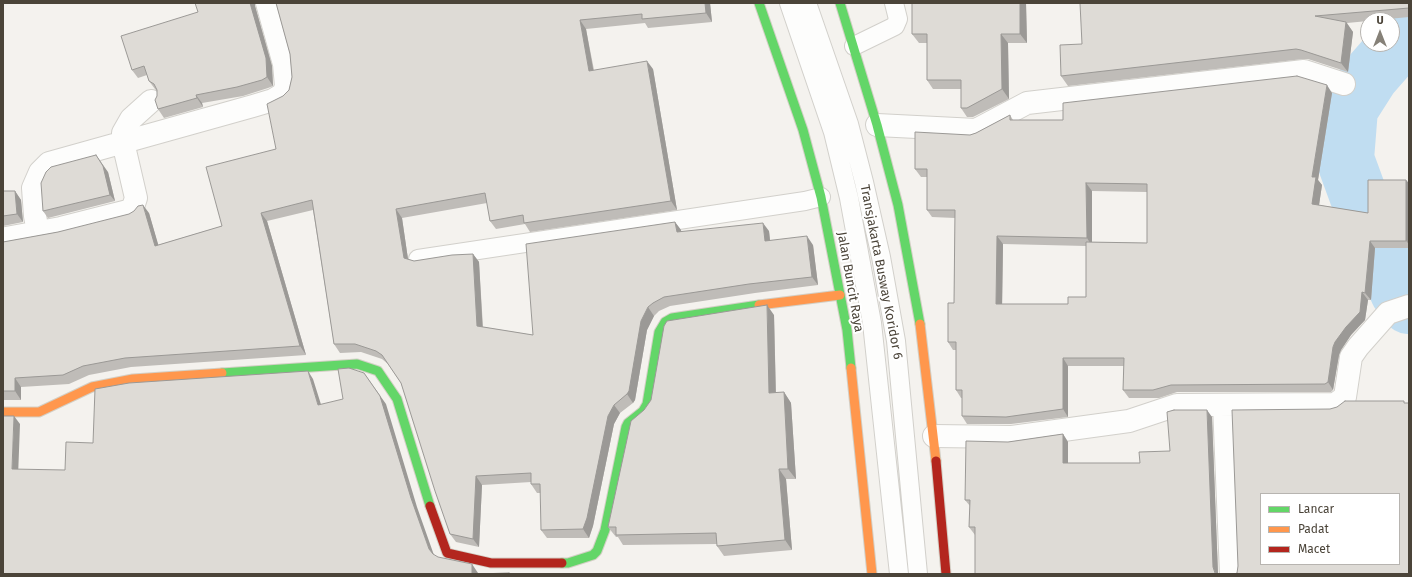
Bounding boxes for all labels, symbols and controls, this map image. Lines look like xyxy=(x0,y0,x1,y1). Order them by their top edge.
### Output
north arrow xyxy=(1360,12,1400,52)
text: U xyxy=(1376,14,1384,27)
street label: Transjakarta Busway Koridor 6 xyxy=(856,183,906,361)
street label: Jalan Buncit Raya xyxy=(833,231,867,333)
legend xyxy=(1260,493,1400,565)
text: Lancar xyxy=(1298,502,1334,516)
text: Padat xyxy=(1298,522,1329,536)
text: Macet xyxy=(1298,542,1330,556)

